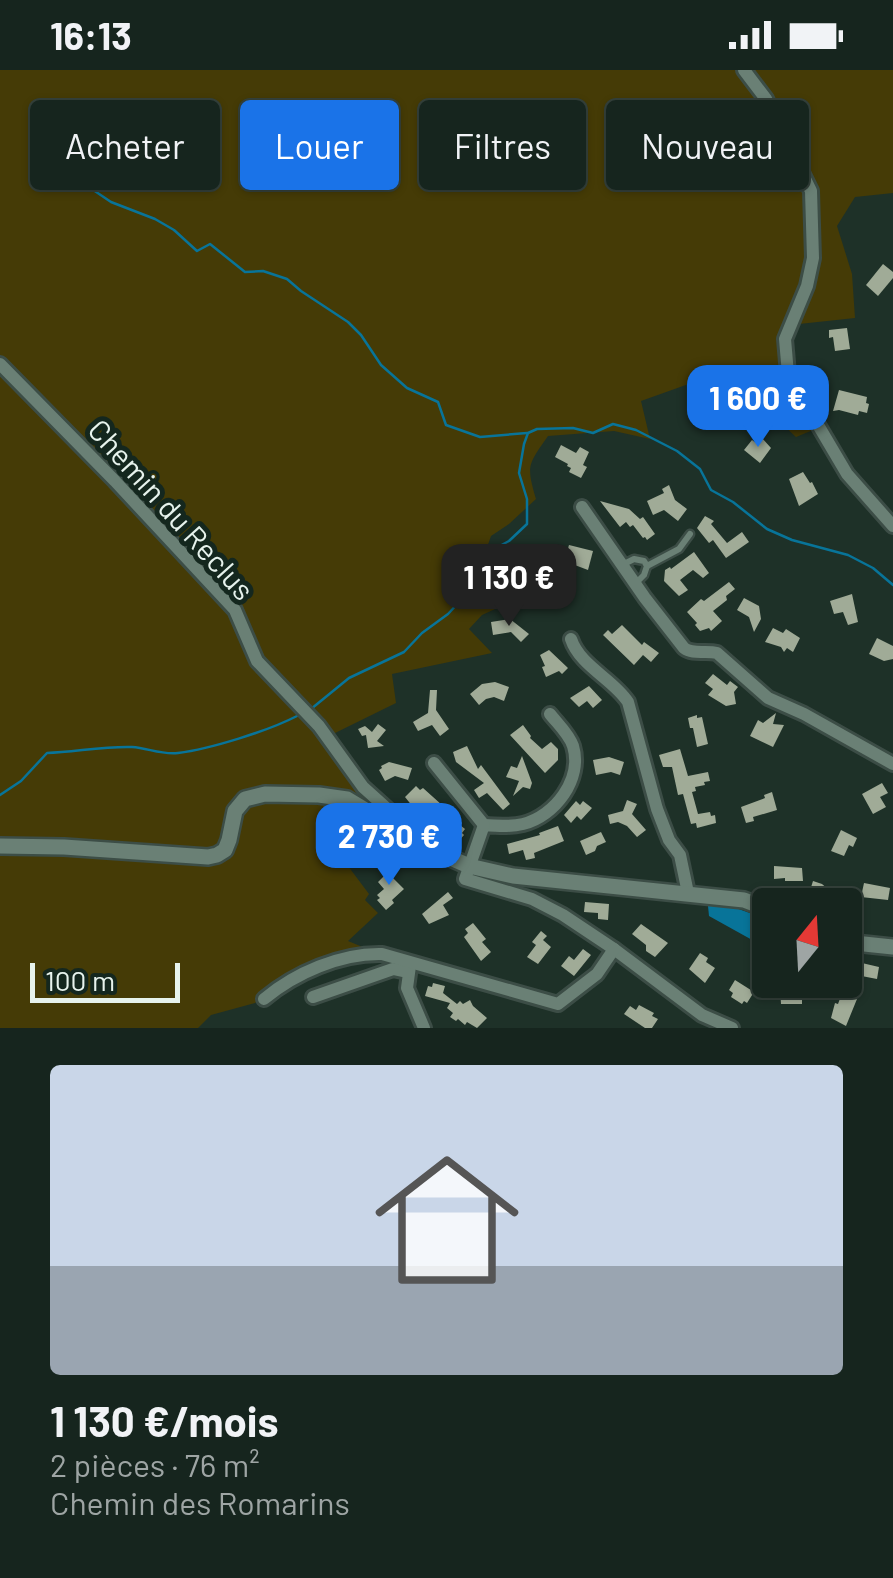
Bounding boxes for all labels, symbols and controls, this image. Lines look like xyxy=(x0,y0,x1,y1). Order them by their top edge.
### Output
text: 16:13 xyxy=(50,12,132,58)
chip: Acheter xyxy=(30,100,220,190)
chip: Louer xyxy=(240,100,399,190)
chip: Filtres xyxy=(419,100,586,190)
chip: Nouveau xyxy=(606,100,809,190)
pin: 1 600 € xyxy=(666,365,850,450)
text: 1 600 € xyxy=(709,378,807,416)
street label: Chemin du Reclus xyxy=(81,411,263,607)
pin: 1 130 € xyxy=(417,544,601,629)
text: 1 130 € xyxy=(463,557,555,595)
pin: 2 730 € xyxy=(297,803,481,888)
text: 2 730 € xyxy=(338,816,440,854)
north arrow xyxy=(752,888,862,998)
map controls xyxy=(752,888,862,998)
scale bar xyxy=(30,958,180,1003)
text: 100 m xyxy=(45,963,115,997)
icon: home xyxy=(357,1130,537,1310)
text: 1 130 €/mois xyxy=(50,1395,279,1445)
text: 2 pièces · 76 m² xyxy=(50,1445,260,1483)
text: Chemin des Romarins xyxy=(50,1483,350,1521)

